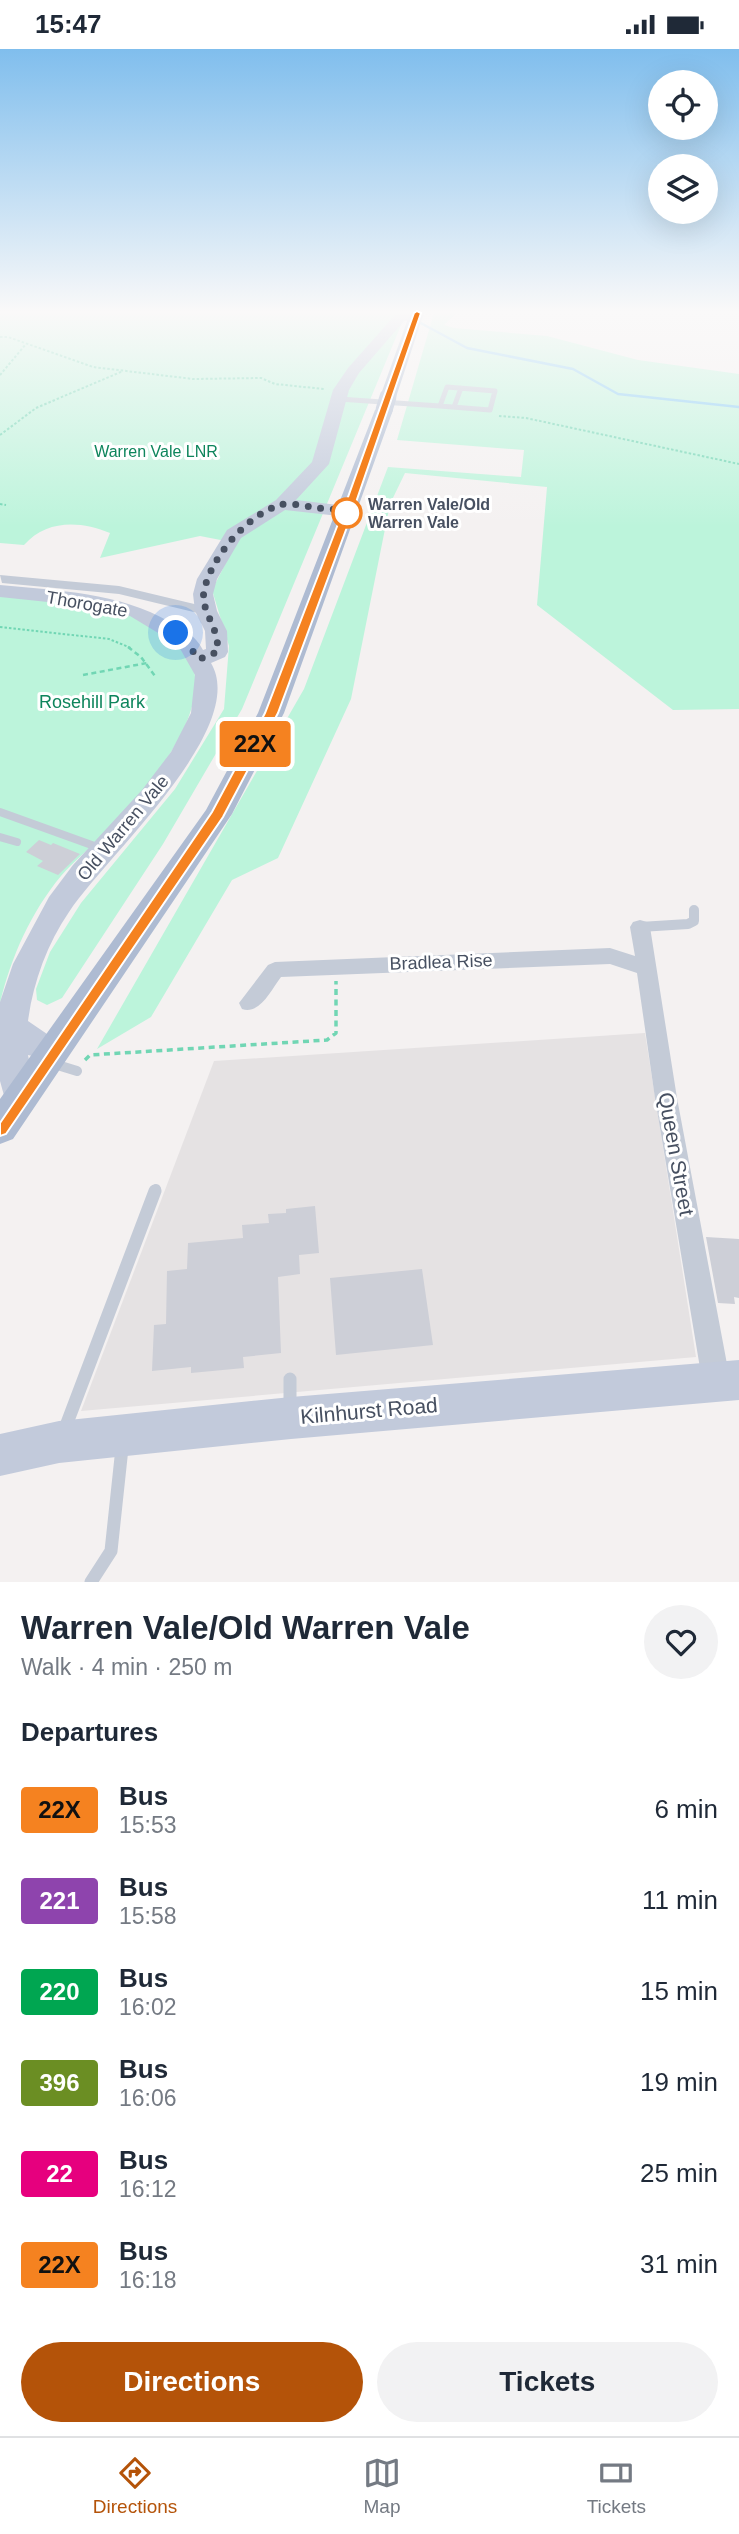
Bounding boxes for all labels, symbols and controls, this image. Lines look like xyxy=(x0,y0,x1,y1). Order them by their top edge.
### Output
text: 15:47 xyxy=(35,9,102,39)
map controls xyxy=(648,70,718,224)
button: locate xyxy=(648,70,718,140)
button: layers xyxy=(648,154,718,224)
park label: Warren Vale LNR xyxy=(94,443,218,460)
place label: Warren Vale/Old Warren Vale xyxy=(368,496,490,531)
marker: Warren Vale/Old Warren Vale xyxy=(332,498,362,528)
street label: Thorogate xyxy=(45,587,129,621)
your location xyxy=(158,615,193,650)
park label: Rosehill Park xyxy=(39,692,146,712)
line badge: 22X xyxy=(215,721,295,767)
text: 22X xyxy=(234,730,276,757)
street label: Old Warren Vale xyxy=(73,771,173,885)
street label: Bradlea Rise xyxy=(389,950,493,974)
street label: Queen Street xyxy=(654,1090,699,1218)
street label: Kilnhurst Road xyxy=(299,1393,439,1428)
button: heart xyxy=(644,1605,718,1679)
text: Warren Vale/Old Warren Vale xyxy=(21,1609,470,1646)
text: Walk · 4 min · 250 m xyxy=(21,1654,232,1680)
text: Departures xyxy=(21,1717,158,1747)
text: Bus xyxy=(119,1781,168,1811)
text: 6 min xyxy=(654,1794,718,1824)
text: 22X xyxy=(38,1796,81,1823)
text: 15:53 xyxy=(119,1812,177,1838)
text: Bus xyxy=(119,1872,168,1902)
text: 11 min xyxy=(642,1885,718,1915)
text: 221 xyxy=(39,1887,80,1914)
text: 15:58 xyxy=(119,1903,177,1929)
text: Bus xyxy=(119,1963,168,1993)
text: 15 min xyxy=(640,1976,718,2006)
text: 220 xyxy=(39,1978,80,2005)
text: 16:02 xyxy=(119,1994,177,2020)
text: Bus xyxy=(119,2054,168,2084)
text: 19 min xyxy=(640,2067,718,2097)
text: 396 xyxy=(39,2069,80,2096)
text: 16:06 xyxy=(119,2085,177,2111)
text: Bus xyxy=(119,2145,168,2175)
text: 25 min xyxy=(640,2158,718,2188)
text: 22 xyxy=(46,2160,73,2187)
text: 16:12 xyxy=(119,2176,177,2202)
text: Bus xyxy=(119,2236,168,2266)
text: 31 min xyxy=(640,2249,718,2279)
text: 22X xyxy=(38,2251,81,2278)
text: 16:18 xyxy=(119,2267,177,2293)
button: Directions xyxy=(21,2342,363,2422)
button: Tickets xyxy=(377,2342,718,2422)
tab: Directions xyxy=(93,2454,177,2518)
tab: Map xyxy=(363,2454,401,2518)
tab: Tickets xyxy=(587,2454,646,2518)

